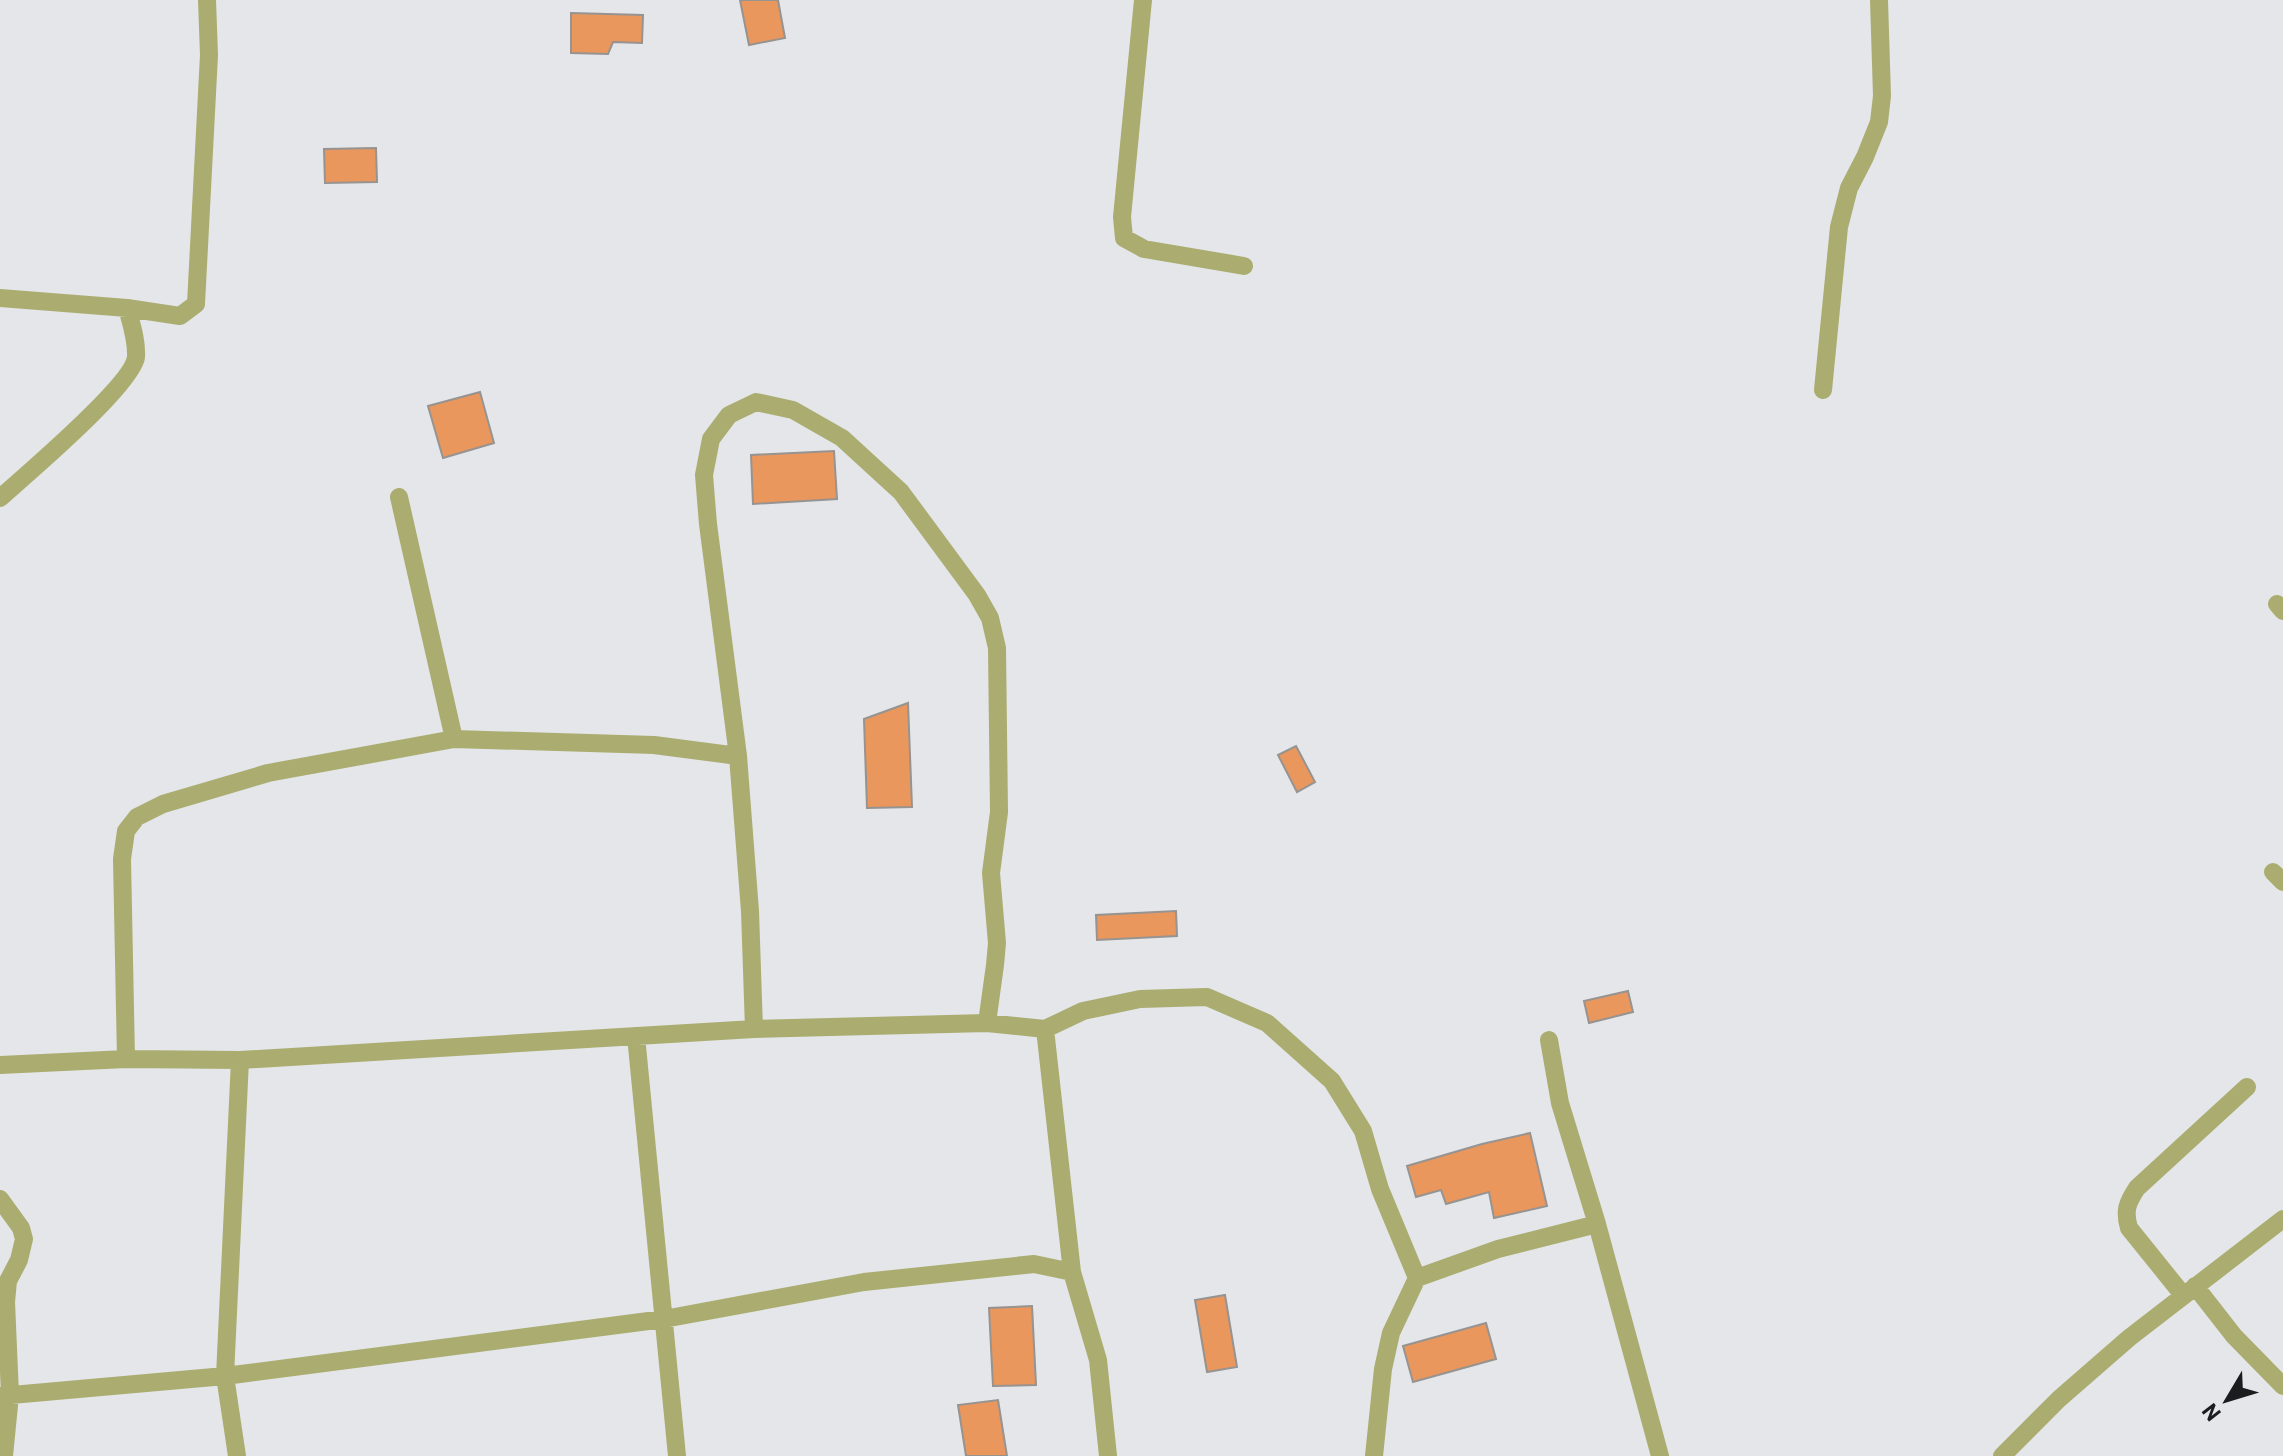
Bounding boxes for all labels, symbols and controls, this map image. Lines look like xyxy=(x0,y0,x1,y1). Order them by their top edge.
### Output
north arrow xyxy=(2187,1360,2267,1440)
text: N xyxy=(2196,1399,2225,1427)

